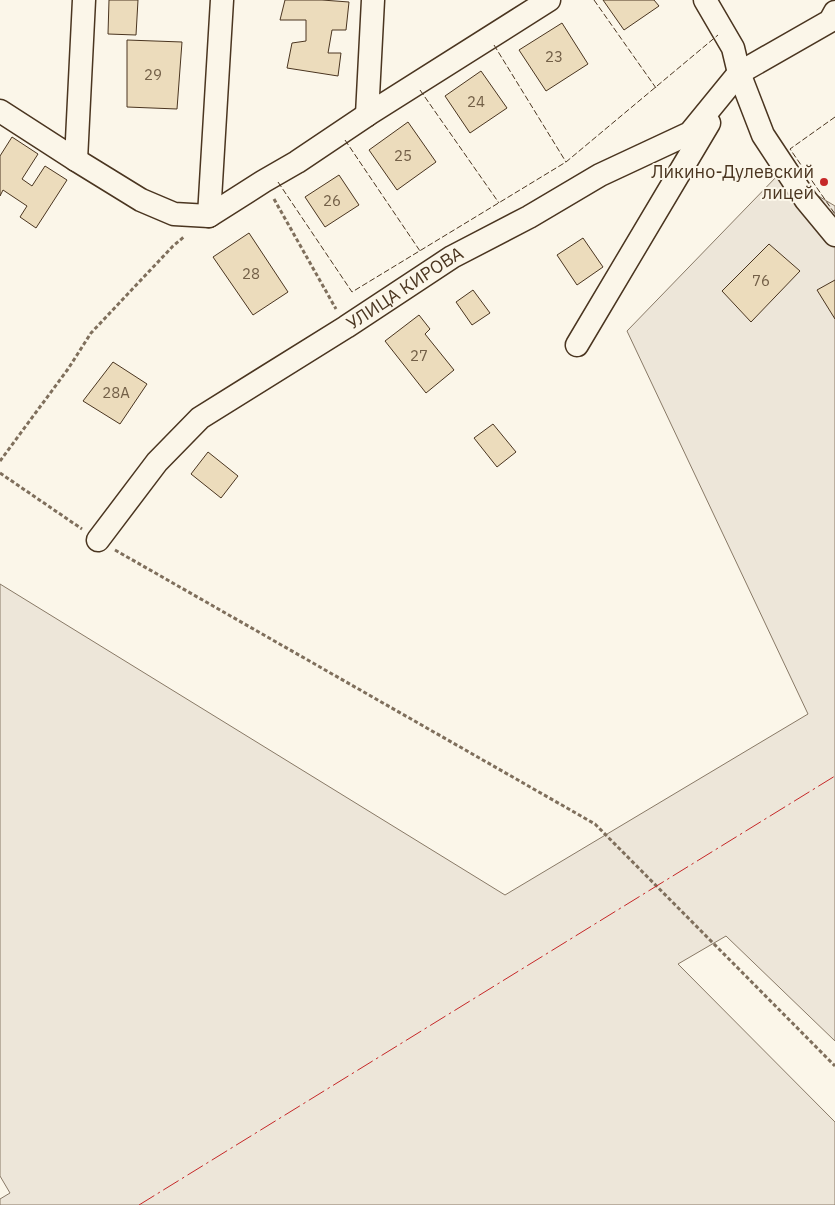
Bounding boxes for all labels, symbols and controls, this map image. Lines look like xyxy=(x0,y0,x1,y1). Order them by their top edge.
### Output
house number: 23 xyxy=(545,47,563,66)
house number: 29 xyxy=(144,65,162,84)
house number: 24 xyxy=(467,92,485,111)
house number: 25 xyxy=(394,146,412,165)
place label: Ликино-Дулевский лицей xyxy=(651,160,814,204)
marker: Ликино-Дулевский лицей xyxy=(818,176,830,188)
house number: 26 xyxy=(323,191,341,210)
street label: УЛИЦА КИРОВА xyxy=(342,241,467,335)
house number: 28 xyxy=(242,264,260,283)
house number: 76 xyxy=(752,271,770,290)
house number: 27 xyxy=(410,346,428,365)
house number: 28А xyxy=(102,383,130,402)

